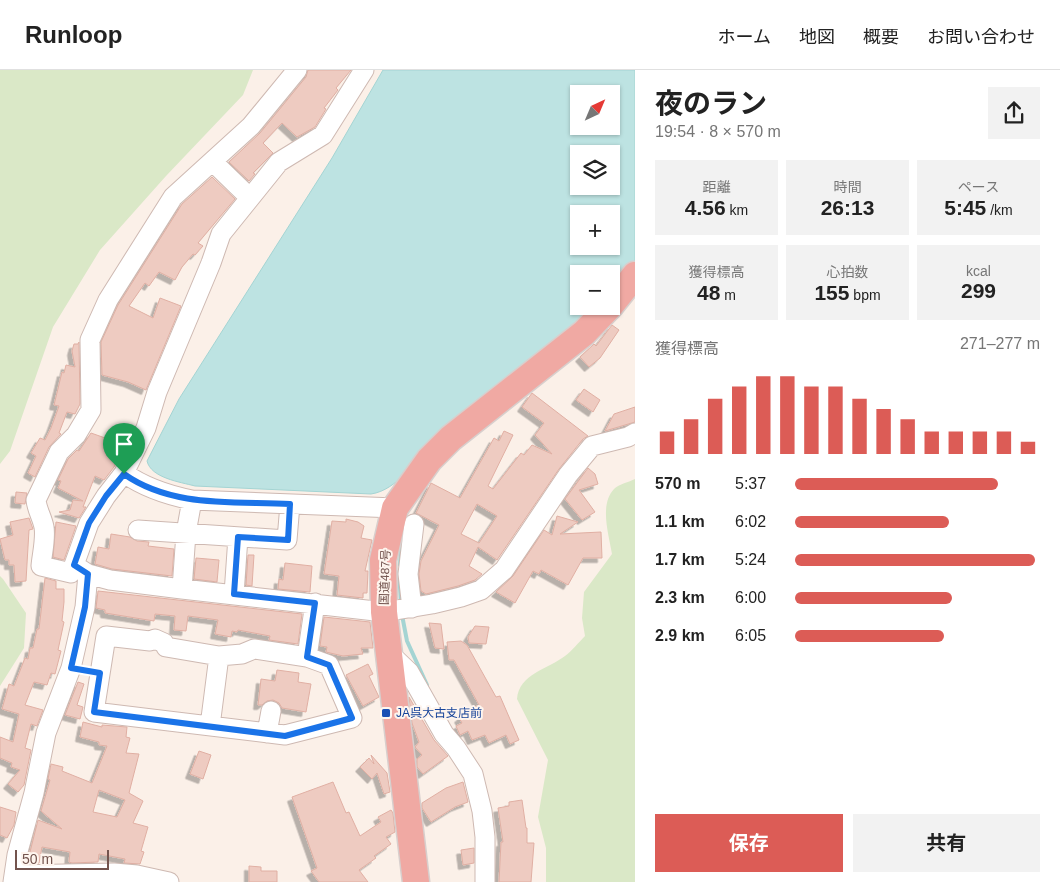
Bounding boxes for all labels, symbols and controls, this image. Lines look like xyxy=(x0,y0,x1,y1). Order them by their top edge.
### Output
text: Runloop xyxy=(25,21,122,48)
text: ホーム xyxy=(718,27,771,47)
text: 地図 xyxy=(799,27,835,47)
text: 概要 xyxy=(863,27,899,47)
text: お問い合わせ xyxy=(927,27,1035,47)
north arrow xyxy=(570,85,620,135)
map controls xyxy=(570,85,620,315)
button: share xyxy=(988,87,1040,139)
text: 夜のラン xyxy=(655,88,767,119)
text: 19:54 · 8 × 570 m xyxy=(655,123,781,140)
button: layers xyxy=(570,145,620,195)
text: 距離 xyxy=(703,179,731,195)
text: 時間 xyxy=(834,179,862,195)
text: ペース xyxy=(958,179,999,195)
text: 4.56 xyxy=(685,196,726,219)
text: 26:13 xyxy=(821,196,874,219)
text: 5:45 xyxy=(944,196,986,219)
text: km xyxy=(726,202,748,218)
text: /km xyxy=(986,202,1013,218)
button: + xyxy=(570,205,620,255)
text: kcal xyxy=(966,263,991,279)
text: 獲得標高 xyxy=(689,264,745,280)
text: 心拍数 xyxy=(827,264,869,280)
button: − xyxy=(570,265,620,315)
text: 299 xyxy=(961,279,996,302)
text: 48 xyxy=(697,281,720,304)
text: 155 xyxy=(814,281,849,304)
text: m xyxy=(720,287,736,303)
text: bpm xyxy=(849,287,881,303)
text: 271–277 m xyxy=(960,335,1040,352)
text: 獲得標高 xyxy=(655,340,719,357)
pin xyxy=(103,423,145,474)
icon: arrive xyxy=(110,430,138,458)
text: 570 m xyxy=(655,475,700,492)
text: 5:37 xyxy=(735,475,766,492)
text: 1.1 km xyxy=(655,513,705,530)
text: 6:02 xyxy=(735,513,766,530)
street label: 国道487号 xyxy=(377,549,393,605)
text: 1.7 km xyxy=(655,551,705,568)
text: 5:24 xyxy=(735,551,766,568)
text: 2.3 km xyxy=(655,589,705,606)
text: 6:00 xyxy=(735,589,766,606)
text: 2.9 km xyxy=(655,627,705,644)
text: 6:05 xyxy=(735,627,766,644)
place label: JA呉大古支店前 xyxy=(396,706,482,720)
marker: JA呉大古支店前 xyxy=(380,707,392,719)
button: 保存 xyxy=(655,814,843,872)
button: 共有 xyxy=(853,814,1040,872)
scale bar xyxy=(15,847,109,870)
text: 50 m xyxy=(22,851,53,867)

